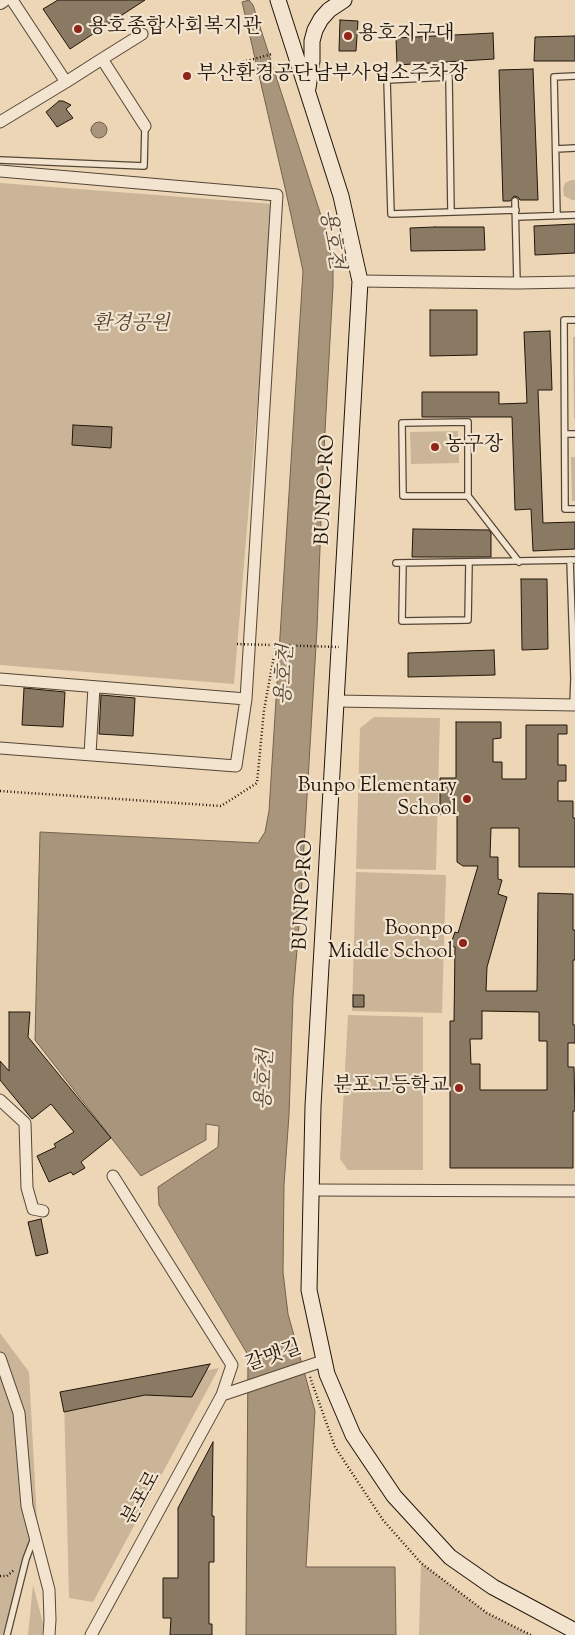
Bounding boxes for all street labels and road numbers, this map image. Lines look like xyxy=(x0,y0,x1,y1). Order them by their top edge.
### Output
street label: BUNPO-RO xyxy=(312,434,342,546)
street label: BUNPO-RO xyxy=(290,839,320,951)
street label: 갈맷길 xyxy=(243,1337,305,1379)
street label: 분포로 xyxy=(118,1468,168,1530)

